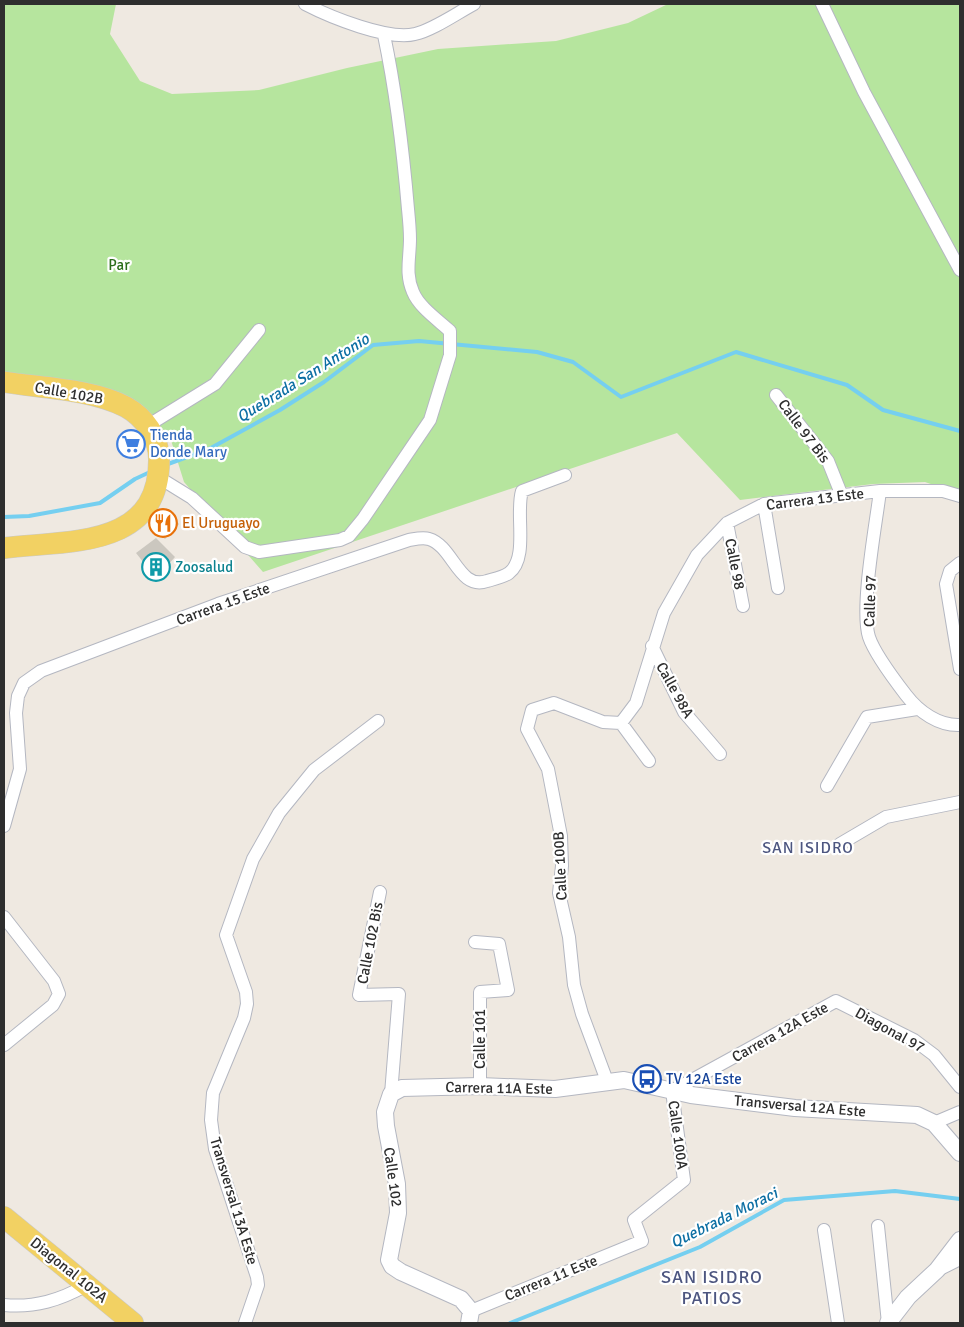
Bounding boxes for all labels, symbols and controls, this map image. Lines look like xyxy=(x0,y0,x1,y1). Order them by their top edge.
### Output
park label: Par xyxy=(108,256,130,274)
water label: Quebrada San Antonio xyxy=(233,329,374,427)
street label: Calle 102B xyxy=(33,378,105,408)
street label: Calle 97 Bis xyxy=(774,396,834,467)
place label: Tienda Donde Mary xyxy=(150,426,227,461)
supermarket icon: Tienda Donde Mary xyxy=(116,429,146,459)
street label: Carrera 13 Este xyxy=(765,484,865,514)
restaurant icon: El Uruguayo xyxy=(148,508,178,538)
place label: El Uruguayo xyxy=(182,514,260,532)
street label: Calle 98 xyxy=(721,537,749,591)
building icon: Zoosalud xyxy=(141,552,171,582)
place label: Zoosalud xyxy=(175,558,233,576)
street label: Calle 97 xyxy=(860,575,880,627)
street label: Carrera 15 Este xyxy=(174,579,272,629)
street label: Calle 98A xyxy=(652,659,698,721)
street label: Calle 100B xyxy=(549,831,571,901)
district label: SAN ISIDRO xyxy=(762,838,854,858)
street label: Calle 102 Bis xyxy=(353,900,387,986)
street label: Carrera 12A Este xyxy=(729,998,831,1066)
street label: Diagonal 97 xyxy=(852,1004,928,1056)
street label: Calle 101 xyxy=(471,1009,489,1069)
bus stop icon: TV 12A Este xyxy=(632,1064,662,1094)
place label: TV 12A Este xyxy=(666,1070,742,1088)
street label: Carrera 11A Este xyxy=(445,1078,553,1098)
street label: Transversal 12A Este xyxy=(733,1091,867,1121)
street label: Calle 100A xyxy=(664,1099,692,1171)
street label: Transversal 13A Este xyxy=(206,1135,262,1267)
street label: Calle 102 xyxy=(380,1146,406,1208)
water label: Quebrada Moraci xyxy=(667,1183,782,1253)
street label: Diagonal 102A xyxy=(27,1233,111,1307)
street label: Carrera 11 Este xyxy=(502,1251,600,1305)
district label: SAN ISIDRO PATIOS xyxy=(661,1266,763,1309)

